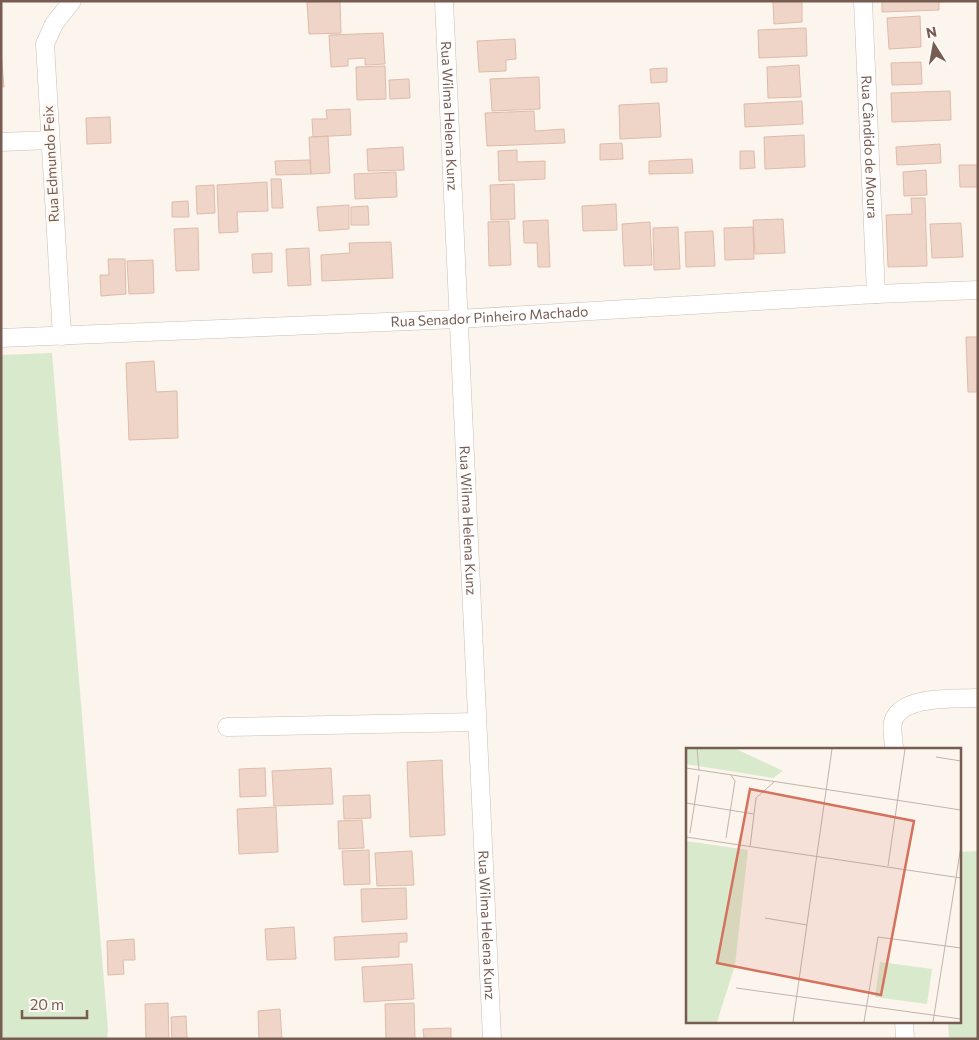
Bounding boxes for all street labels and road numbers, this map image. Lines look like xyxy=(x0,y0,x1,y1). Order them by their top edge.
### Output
street label: Rua Wilma Helena Kunz xyxy=(438,41,462,191)
street label: Rua Cândido de Moura xyxy=(858,75,882,219)
street label: Rua Edmundo Feix xyxy=(39,105,62,223)
street label: Rua Senador Pinheiro Machado xyxy=(390,302,589,330)
street label: Rua Wilma Helena Kunz xyxy=(457,445,480,596)
street label: Rua Wilma Helena Kunz xyxy=(475,850,499,1000)

